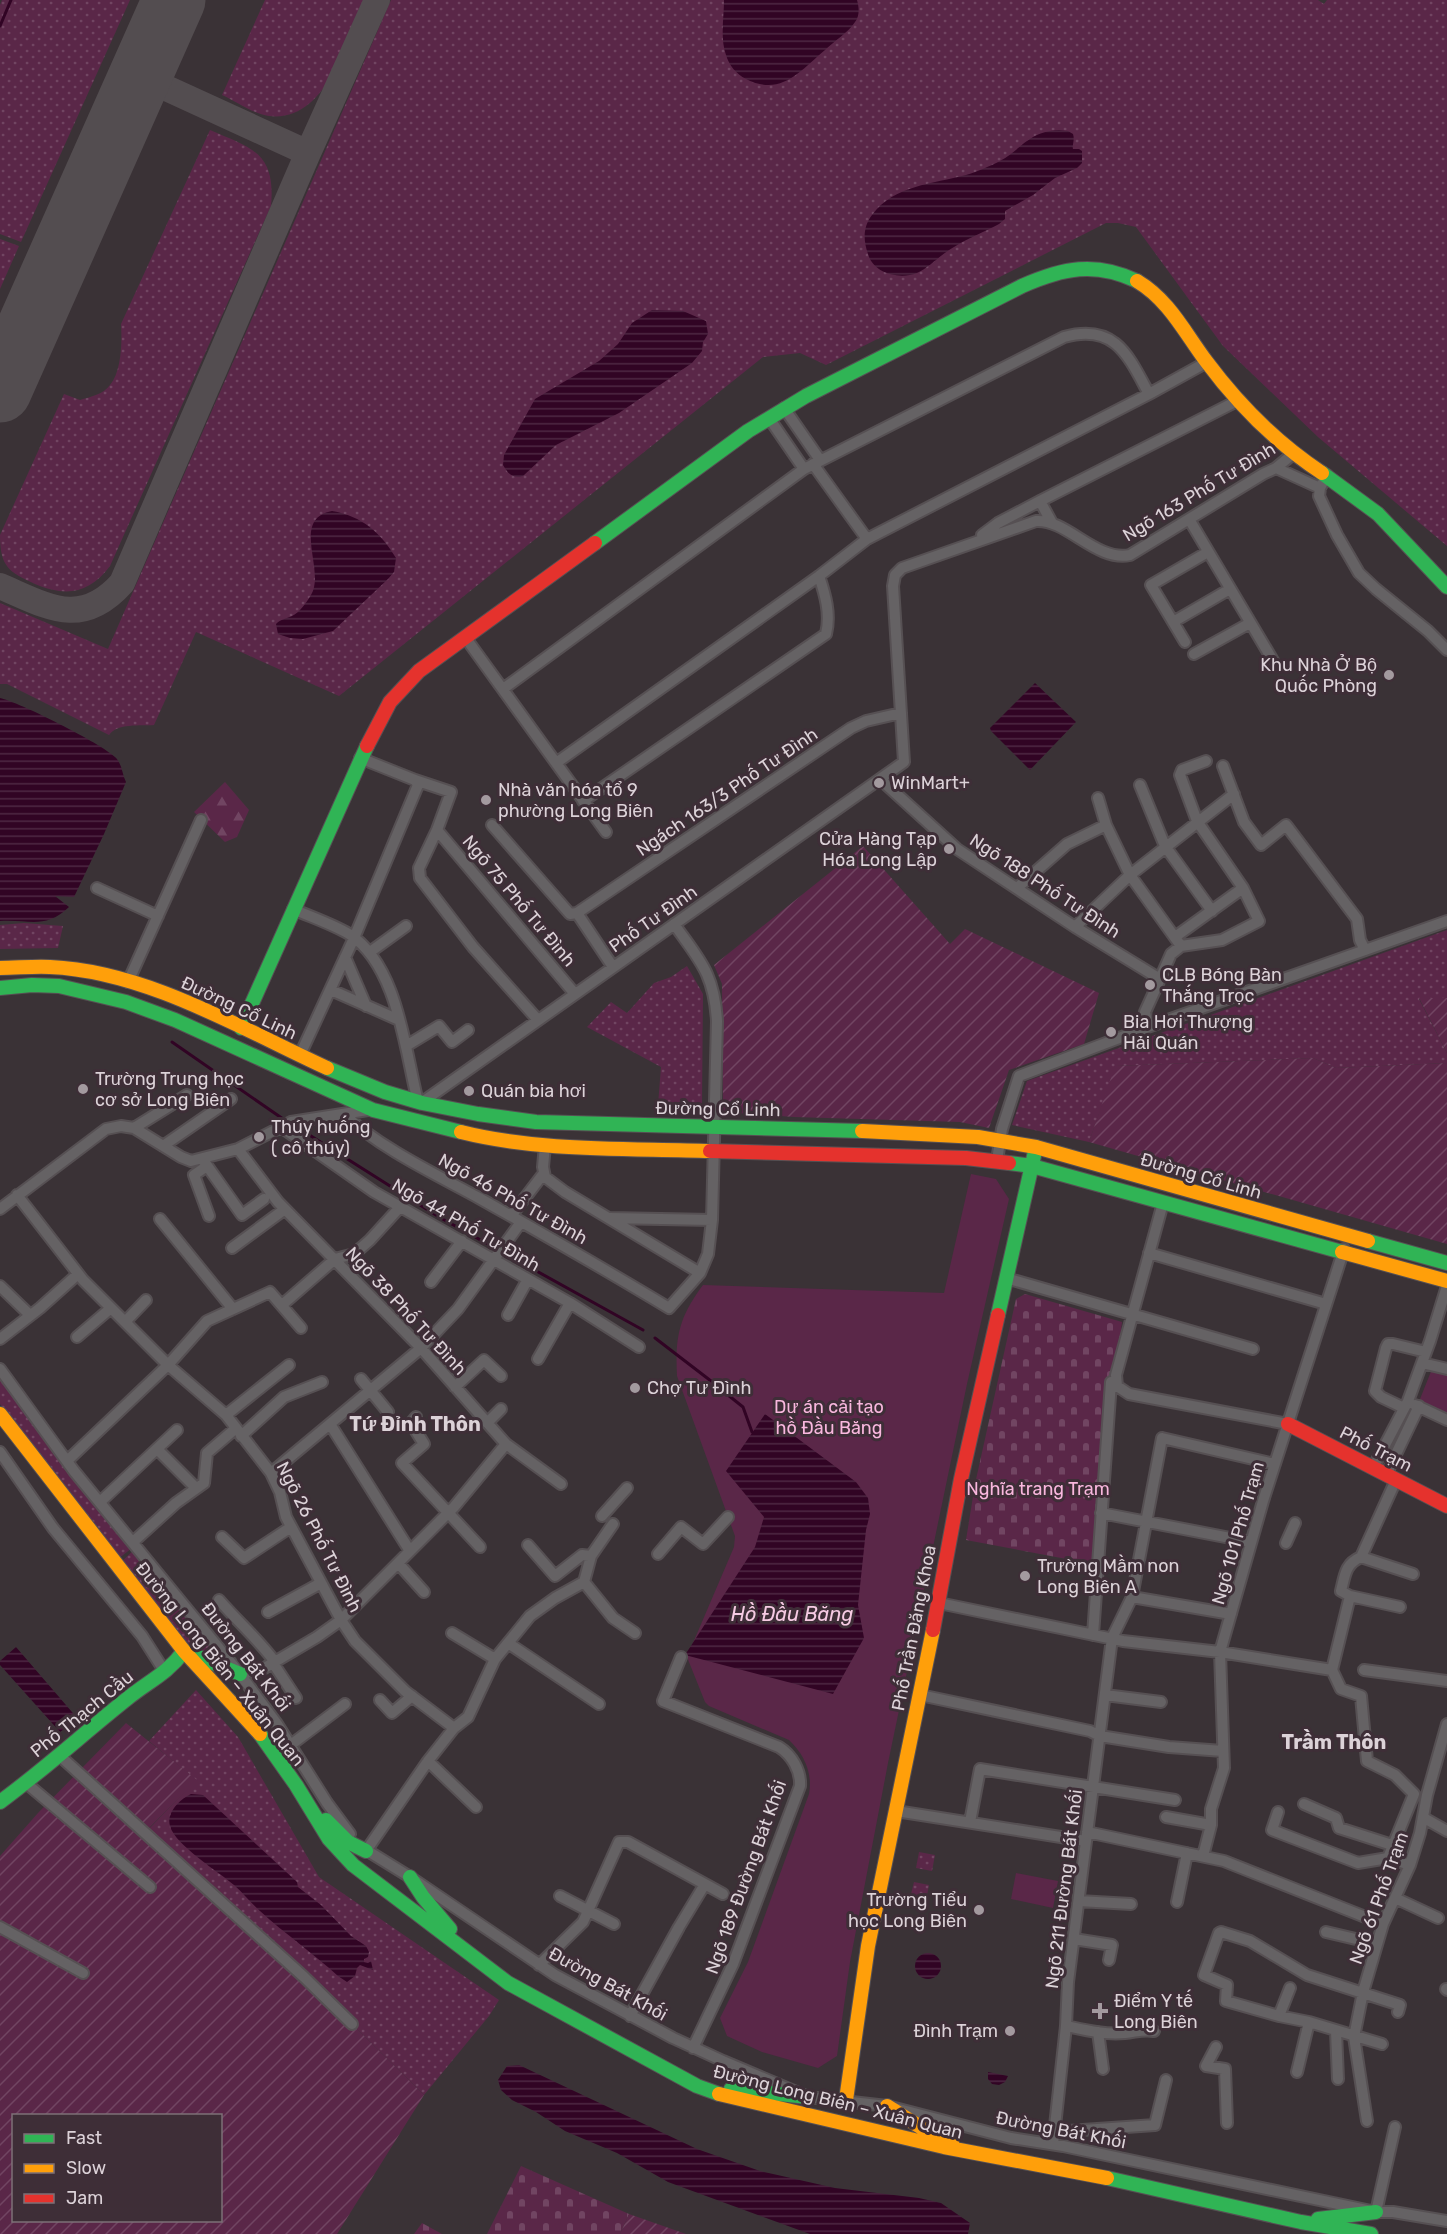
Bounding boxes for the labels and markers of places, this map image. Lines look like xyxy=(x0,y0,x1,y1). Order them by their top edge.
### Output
place label: Khu Nhà Ở Bộ Quốc Phòng xyxy=(1260,654,1377,697)
marker: Khu Nhà Ở Bộ Quốc Phòng xyxy=(1382,668,1396,682)
place label: WinMart+ xyxy=(891,772,970,794)
marker: WinMart+ xyxy=(872,776,886,790)
place label: Nhà văn hóa tổ 9 phường Long Biên xyxy=(498,779,653,822)
marker: Nhà văn hóa tổ 9 phường Long Biên xyxy=(479,793,493,807)
place label: Cửa Hàng Tạp Hóa Long Lập xyxy=(819,828,937,871)
marker: Cửa Hàng Tạp Hóa Long Lập xyxy=(942,842,956,856)
place label: CLB Bóng Bàn Thắng Trọc xyxy=(1162,964,1282,1007)
marker: CLB Bóng Bàn Thắng Trọc xyxy=(1143,978,1157,992)
place label: Bia Hơi Thượng Hải Quán xyxy=(1123,1011,1253,1054)
marker: Bia Hơi Thượng Hải Quán xyxy=(1104,1025,1118,1039)
place label: Trường Trung học cơ sở Long Biên xyxy=(95,1068,244,1111)
place label: Quán bia hơi xyxy=(481,1080,586,1102)
marker: Trường Trung học cơ sở Long Biên xyxy=(76,1082,90,1096)
marker: Quán bia hơi xyxy=(462,1084,476,1098)
place label: Thúy huống ( cô thúy) xyxy=(271,1115,371,1159)
marker: Thúy huống ( cô thúy) xyxy=(252,1130,266,1144)
place label: Chợ Tư Đình xyxy=(647,1377,751,1399)
marker: Chợ Tư Đình xyxy=(628,1381,642,1395)
place label: Trường Mầm non Long Biên A xyxy=(1037,1554,1180,1598)
marker: Trường Mầm non Long Biên A xyxy=(1018,1569,1032,1583)
place label: Trường Tiểu học Long Biên xyxy=(848,1889,967,1932)
marker: Trường Tiểu học Long Biên xyxy=(972,1903,986,1917)
place label: Điểm Y tế Long Biên xyxy=(1114,1989,1198,2033)
marker: Điểm Y tế Long Biên xyxy=(1091,2002,1109,2020)
place label: Đình Trạm xyxy=(913,2020,998,2042)
marker: Đình Trạm xyxy=(1003,2024,1017,2038)

